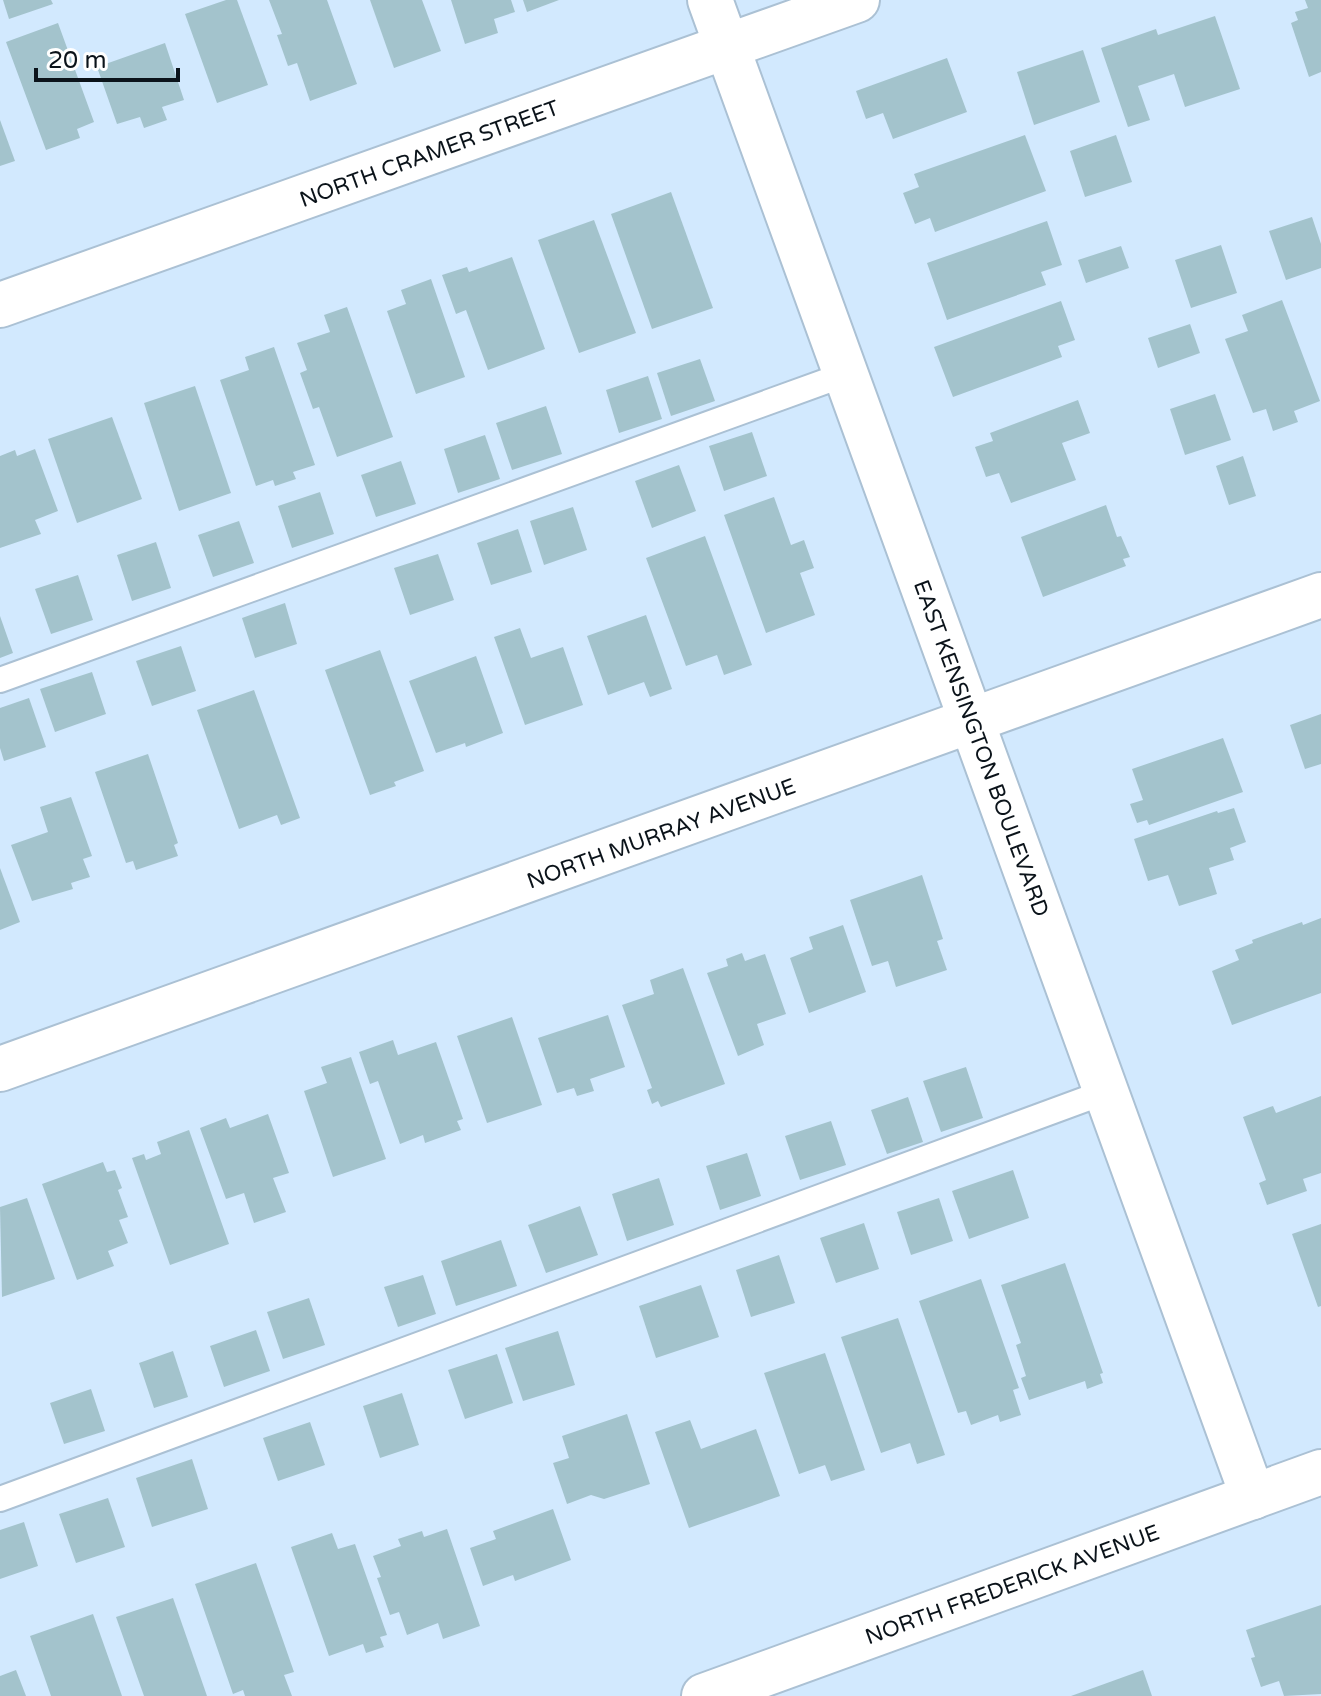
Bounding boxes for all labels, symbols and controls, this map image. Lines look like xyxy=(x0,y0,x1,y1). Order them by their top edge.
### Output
scale bar xyxy=(36,32,178,82)
text: 20 m xyxy=(48,46,106,75)
street label: NORTH CRAMER STREET xyxy=(296,95,563,213)
street label: EAST KENSINGTON BOULEVARD xyxy=(908,576,1054,920)
street label: NORTH MURRAY AVENUE xyxy=(523,773,799,895)
street label: NORTH FREDERICK AVENUE xyxy=(862,1519,1163,1650)

